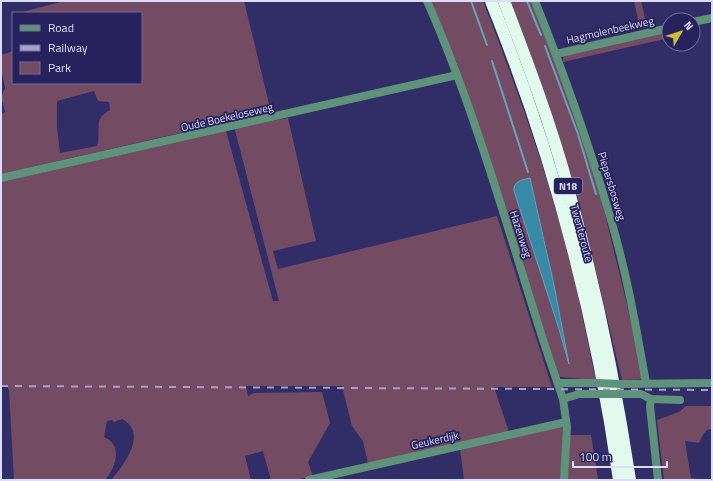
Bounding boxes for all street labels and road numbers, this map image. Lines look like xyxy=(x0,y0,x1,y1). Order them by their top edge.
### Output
street label: Hagmolenbeekweg xyxy=(565,12,656,48)
street label: Oude Boekeloseweg xyxy=(179,99,275,135)
street label: Piepersbosweg xyxy=(594,150,630,223)
road number: N18 xyxy=(554,178,582,194)
street label: Twenteroute xyxy=(567,202,597,264)
street label: Hazenweg xyxy=(506,208,536,260)
street label: Geukerdijk xyxy=(410,427,461,453)

